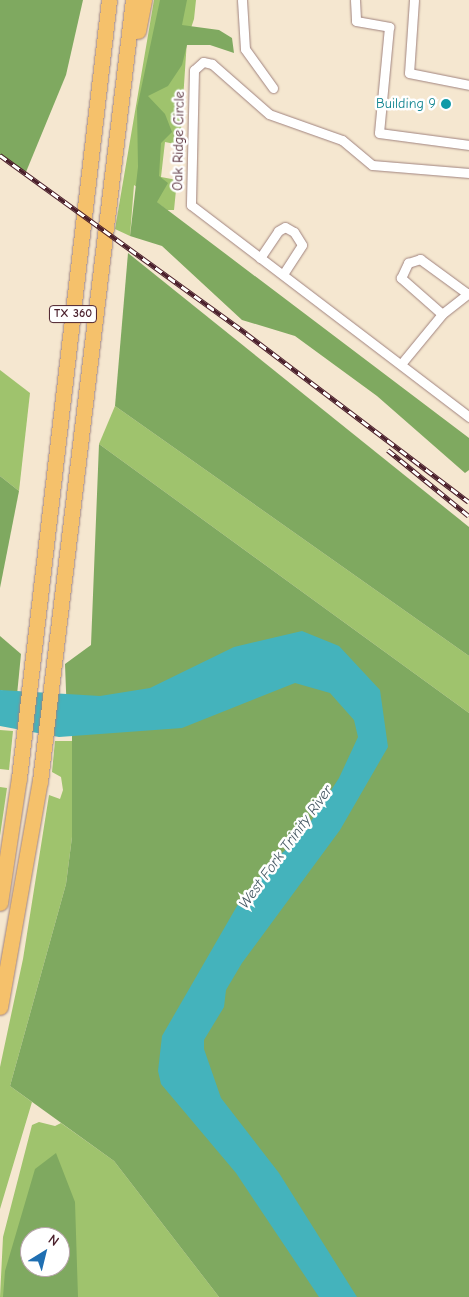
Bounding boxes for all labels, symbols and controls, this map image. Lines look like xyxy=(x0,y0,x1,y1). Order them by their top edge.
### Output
street label: Oak Ridge Circle xyxy=(170,91,188,191)
place label: Building 9 xyxy=(376,96,436,112)
marker: Building 9 xyxy=(440,98,452,110)
road number: TX 360 xyxy=(48,304,98,324)
water label: West Fork Trinity River xyxy=(235,782,337,912)
north arrow xyxy=(20,1227,70,1277)
text: N xyxy=(45,1231,62,1250)

